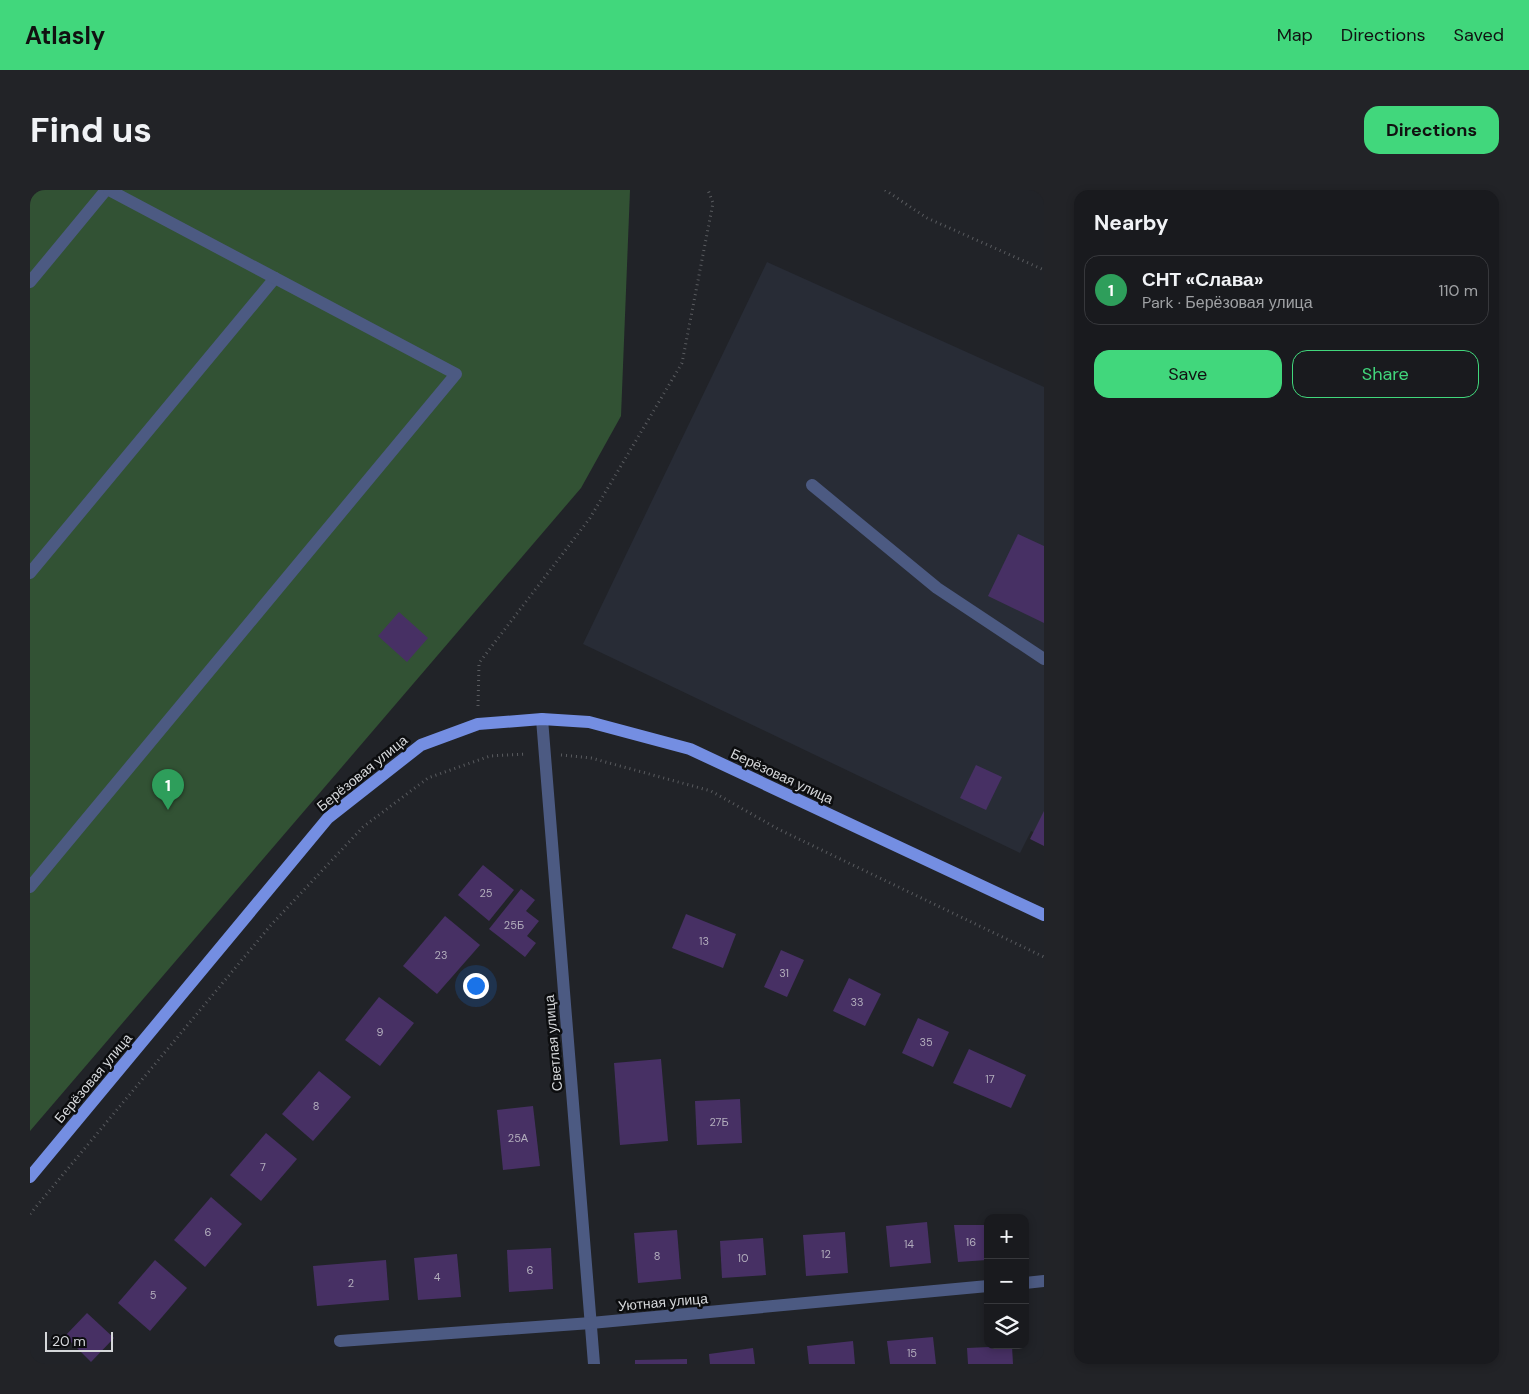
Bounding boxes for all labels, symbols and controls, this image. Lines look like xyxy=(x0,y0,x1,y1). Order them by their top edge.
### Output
text: Atlasly xyxy=(25,20,105,51)
text: Map xyxy=(1277,23,1313,47)
text: Directions xyxy=(1341,23,1426,47)
text: Saved xyxy=(1454,23,1504,47)
button: Directions xyxy=(1364,106,1499,154)
text: Find us xyxy=(30,107,152,153)
text: Nearby xyxy=(1094,209,1168,237)
text: СНТ «Слава» xyxy=(1142,267,1263,292)
text: 1 xyxy=(1108,280,1114,301)
text: 110 m xyxy=(1439,280,1478,301)
text: Park · Берёзовая улица xyxy=(1142,292,1313,313)
button: Save xyxy=(1094,350,1282,398)
button: Share xyxy=(1292,350,1479,398)
street label: Берёзовая улица xyxy=(313,731,411,815)
street label: Берёзовая улица xyxy=(728,744,837,808)
pin: 1 xyxy=(152,769,184,810)
house number: 25 xyxy=(479,886,493,900)
house number: 25Б xyxy=(504,918,524,932)
house number: 13 xyxy=(699,934,709,948)
house number: 23 xyxy=(435,948,447,962)
house number: 31 xyxy=(779,966,789,980)
your location xyxy=(463,973,489,999)
street label: Светлая улица xyxy=(540,994,566,1092)
house number: 33 xyxy=(850,995,864,1009)
house number: 9 xyxy=(377,1025,384,1039)
street label: Берёзовая улица xyxy=(50,1029,136,1126)
house number: 35 xyxy=(919,1035,933,1049)
house number: 17 xyxy=(985,1072,995,1086)
house number: 8 xyxy=(313,1099,319,1113)
house number: 27Б xyxy=(709,1115,729,1129)
house number: 25А xyxy=(508,1131,529,1145)
house number: 7 xyxy=(260,1160,266,1174)
map controls xyxy=(984,1214,1029,1349)
button: + xyxy=(984,1214,1029,1259)
house number: 6 xyxy=(205,1225,212,1239)
house number: 16 xyxy=(966,1235,976,1249)
house number: 14 xyxy=(904,1237,914,1251)
house number: 12 xyxy=(821,1247,831,1261)
house number: 8 xyxy=(654,1249,660,1263)
house number: 10 xyxy=(738,1251,748,1265)
button: − xyxy=(984,1259,1029,1304)
house number: 6 xyxy=(527,1263,534,1277)
house number: 4 xyxy=(434,1270,441,1284)
house number: 2 xyxy=(348,1276,354,1290)
house number: 5 xyxy=(150,1288,157,1302)
street label: Уютная улица xyxy=(617,1289,709,1315)
button: layers xyxy=(984,1304,1029,1349)
scale bar xyxy=(45,1329,112,1352)
text: 20 m xyxy=(52,1332,86,1350)
house number: 15 xyxy=(907,1346,917,1360)

